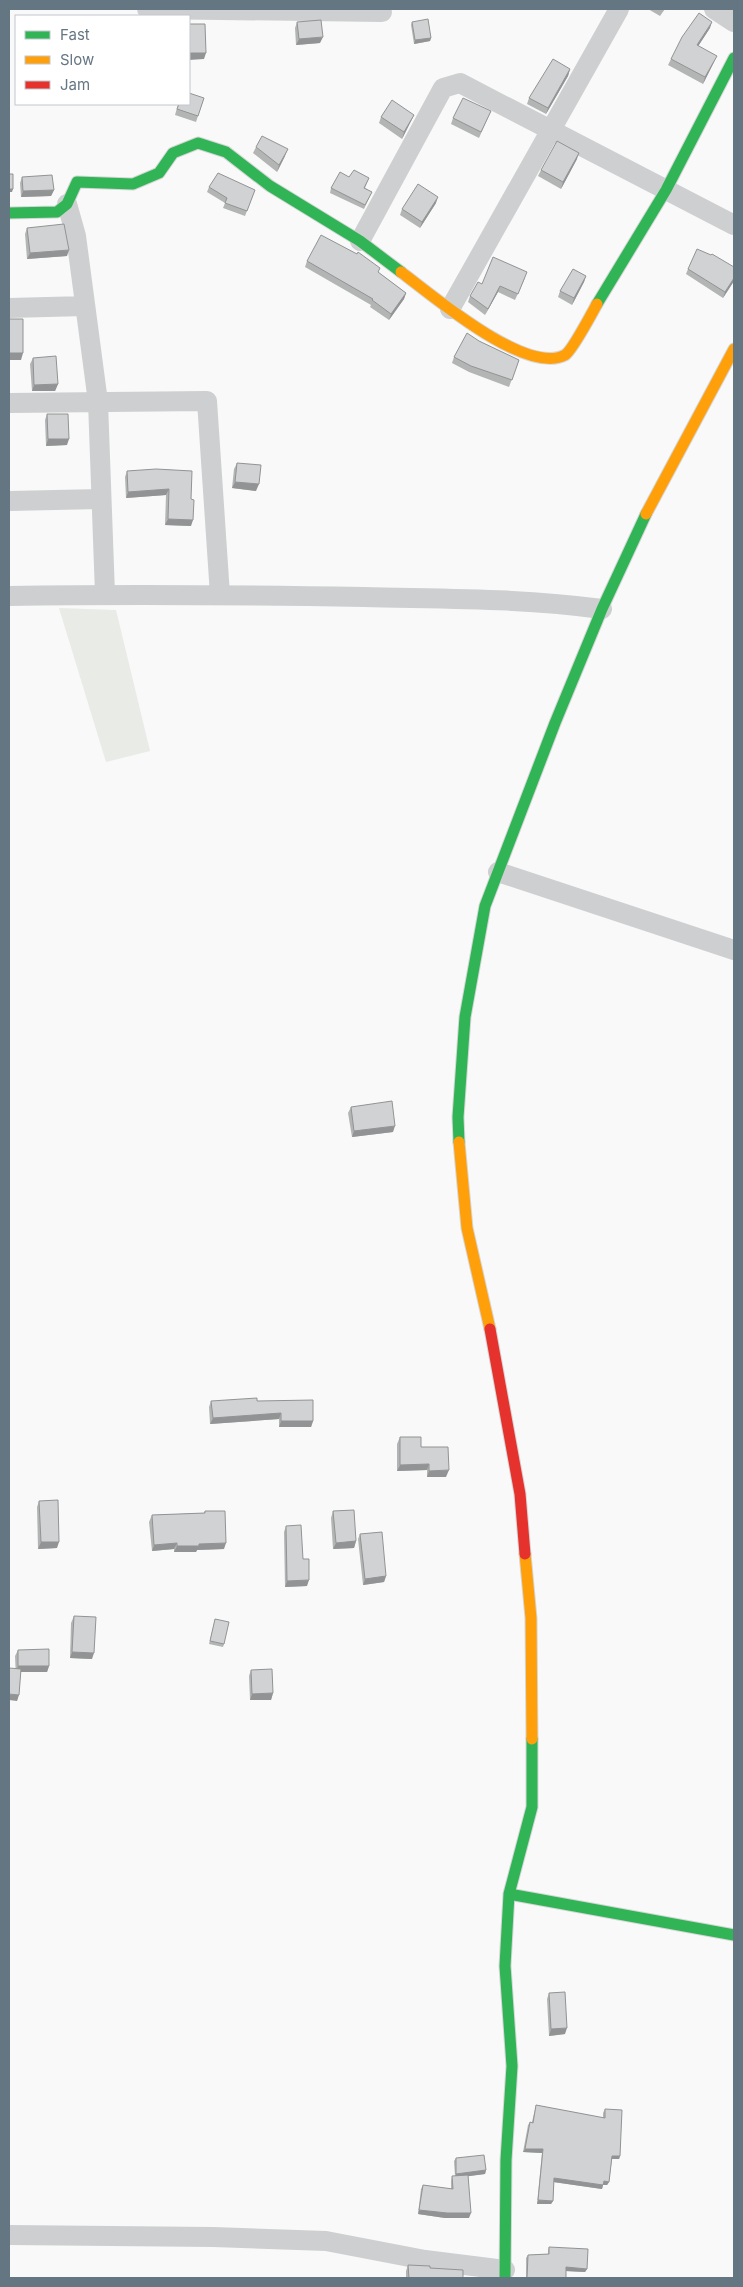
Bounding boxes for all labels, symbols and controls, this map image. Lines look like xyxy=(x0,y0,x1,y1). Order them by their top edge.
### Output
legend xyxy=(15,15,190,105)
text: Fast xyxy=(60,25,90,44)
text: Slow xyxy=(60,50,94,69)
text: Jam xyxy=(60,75,90,94)

